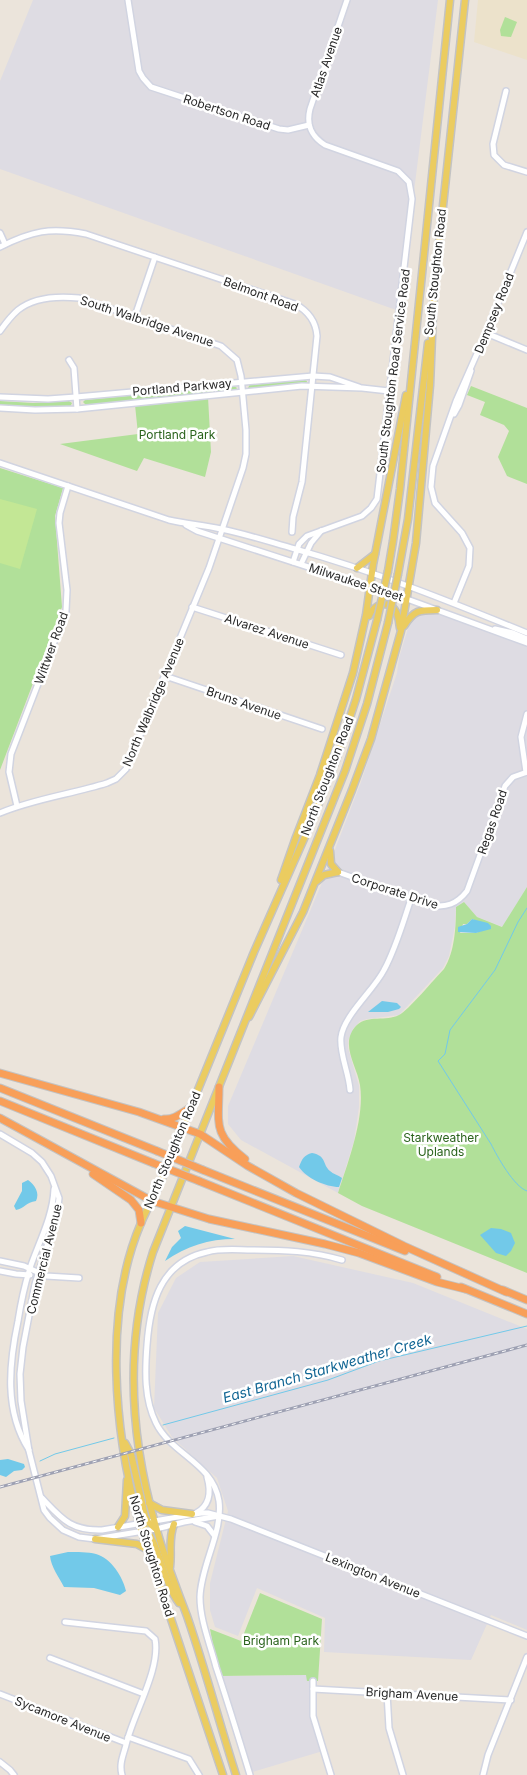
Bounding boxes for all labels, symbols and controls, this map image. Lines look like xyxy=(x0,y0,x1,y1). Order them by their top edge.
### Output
street label: Atlas Avenue xyxy=(307,25,345,99)
street label: Robertson Road xyxy=(182,91,272,133)
street label: South Stoughton Road xyxy=(421,208,449,336)
street label: South Stoughton Road Service Road xyxy=(373,268,413,474)
street label: Dempsey Road xyxy=(471,270,517,356)
street label: Belmont Road xyxy=(221,273,301,315)
street label: South Walbridge Avenue xyxy=(78,292,216,350)
street label: Portland Parkway xyxy=(132,375,233,399)
park label: Portland Park xyxy=(139,427,216,442)
street label: Milwaukee Street xyxy=(307,560,405,604)
street label: Wittwer Road xyxy=(31,610,71,686)
street label: Alvarez Avenue xyxy=(223,610,311,652)
street label: North Walbridge Avenue xyxy=(119,635,187,769)
street label: Bruns Avenue xyxy=(204,683,284,723)
street label: North Stoughton Road xyxy=(297,714,357,838)
street label: Regas Road xyxy=(474,788,510,856)
street label: Corporate Drive xyxy=(350,870,440,912)
street label: North Stoughton Road xyxy=(140,1089,204,1211)
park label: Starkweather Uplands xyxy=(403,1130,479,1159)
street label: Commercial Avenue xyxy=(23,1202,65,1316)
water label: East Branch Starkweather Creek xyxy=(221,1330,434,1406)
street label: North Stoughton Road xyxy=(126,1494,178,1618)
street label: Lexington Avenue xyxy=(323,1549,423,1601)
park label: Brigham Park xyxy=(243,1633,320,1648)
street label: Brigham Avenue xyxy=(365,1684,459,1704)
street label: Sycamore Avenue xyxy=(13,1693,113,1745)

